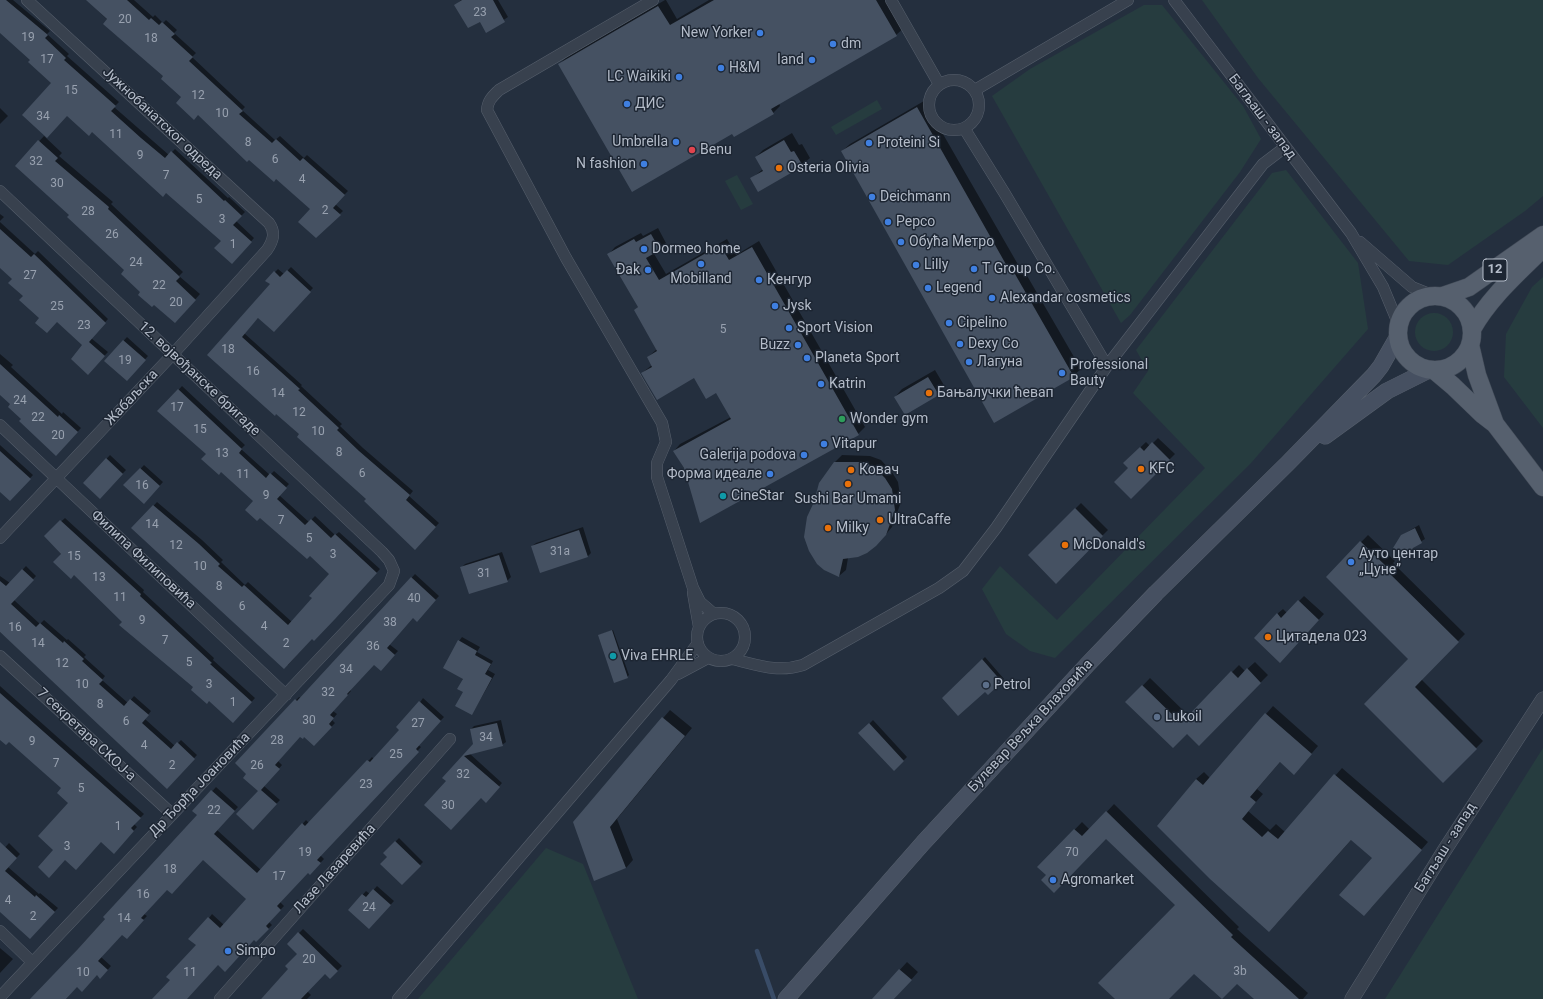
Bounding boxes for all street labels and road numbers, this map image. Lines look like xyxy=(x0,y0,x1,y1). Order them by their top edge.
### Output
street label: Јужнобанатског одреда xyxy=(99,64,225,184)
street label: Багљаш - запад xyxy=(1224,71,1300,163)
road number: 12 xyxy=(1483,259,1507,281)
street label: 12. војвођанске бригаде xyxy=(135,318,263,440)
street label: Жабаљска xyxy=(102,367,162,429)
street label: Филипа Филиповића xyxy=(87,507,199,613)
street label: Булевар Вељка Влаховића xyxy=(965,656,1097,796)
street label: 7 секретара СКОЈ-а xyxy=(33,685,139,785)
street label: Др Ђорђа Јоановића xyxy=(146,730,254,840)
street label: Багљаш - запад xyxy=(1412,800,1480,896)
street label: Лазе Лазаревића xyxy=(290,821,380,917)

